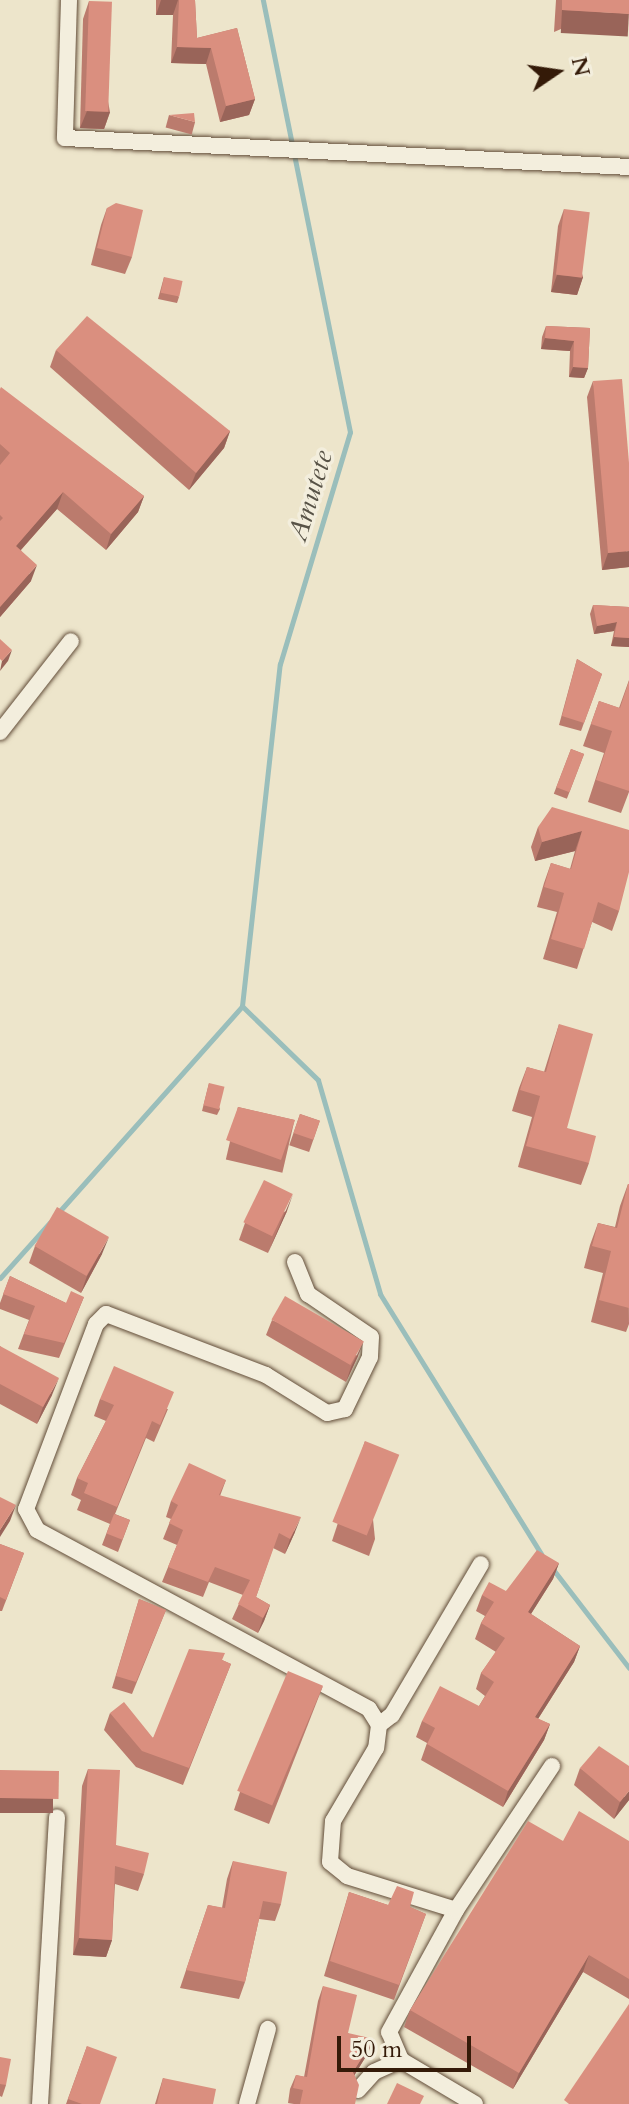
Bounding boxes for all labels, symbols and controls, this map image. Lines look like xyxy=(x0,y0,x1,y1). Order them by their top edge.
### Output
north arrow xyxy=(517,32,597,112)
text: N xyxy=(564,54,597,79)
water label: Amutete xyxy=(280,447,340,545)
scale bar xyxy=(341,2020,475,2070)
text: 50 m xyxy=(351,2033,402,2066)

